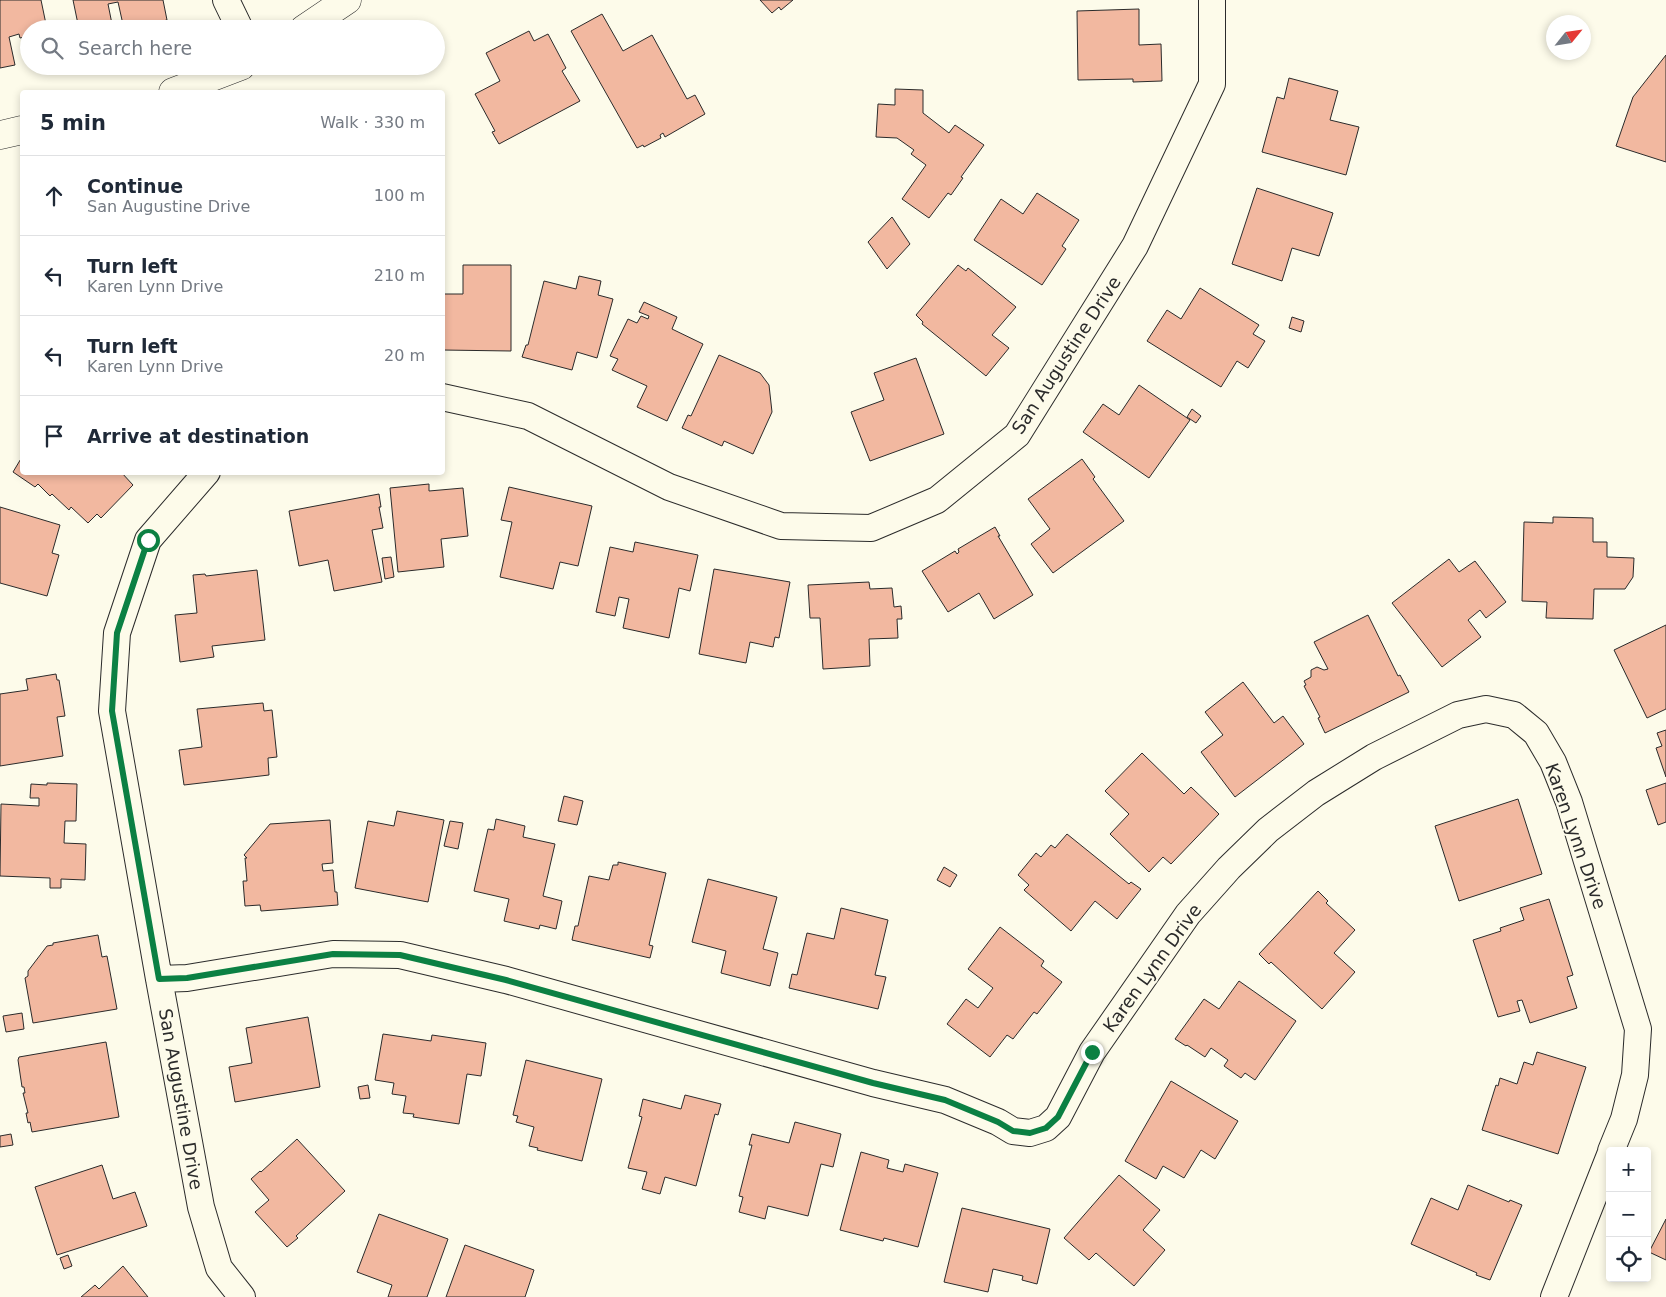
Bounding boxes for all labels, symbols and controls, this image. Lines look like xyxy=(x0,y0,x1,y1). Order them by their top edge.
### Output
north arrow xyxy=(1546,15,1591,60)
search box xyxy=(20,20,445,75)
icon: search xyxy=(38,34,66,62)
text: Search here xyxy=(78,37,192,59)
text: 5 min xyxy=(40,111,106,135)
text: Walk · 330 m xyxy=(320,113,425,132)
text: Continue xyxy=(87,175,183,197)
icon: ahead xyxy=(40,182,68,210)
text: 100 m xyxy=(374,186,425,205)
text: San Augustine Drive xyxy=(87,197,250,216)
text: Turn left xyxy=(87,255,178,277)
icon: left xyxy=(40,262,68,290)
text: 210 m xyxy=(374,266,425,285)
street label: San Augustine Drive xyxy=(1007,272,1125,438)
text: Karen Lynn Drive xyxy=(87,277,223,296)
text: Turn left xyxy=(87,335,178,357)
icon: left xyxy=(40,342,68,370)
text: 20 m xyxy=(384,346,425,365)
text: Karen Lynn Drive xyxy=(87,357,223,376)
icon: arrive xyxy=(40,422,68,450)
text: Arrive at destination xyxy=(87,425,309,447)
route start xyxy=(137,529,160,552)
street label: Karen Lynn Drive xyxy=(1541,760,1611,912)
street label: Karen Lynn Drive xyxy=(1098,900,1206,1036)
street label: San Augustine Drive xyxy=(155,1007,207,1191)
route end xyxy=(1081,1041,1104,1064)
map controls xyxy=(1606,1147,1651,1282)
button: + xyxy=(1606,1147,1651,1192)
button: − xyxy=(1606,1192,1651,1237)
button: locate xyxy=(1606,1237,1651,1282)

